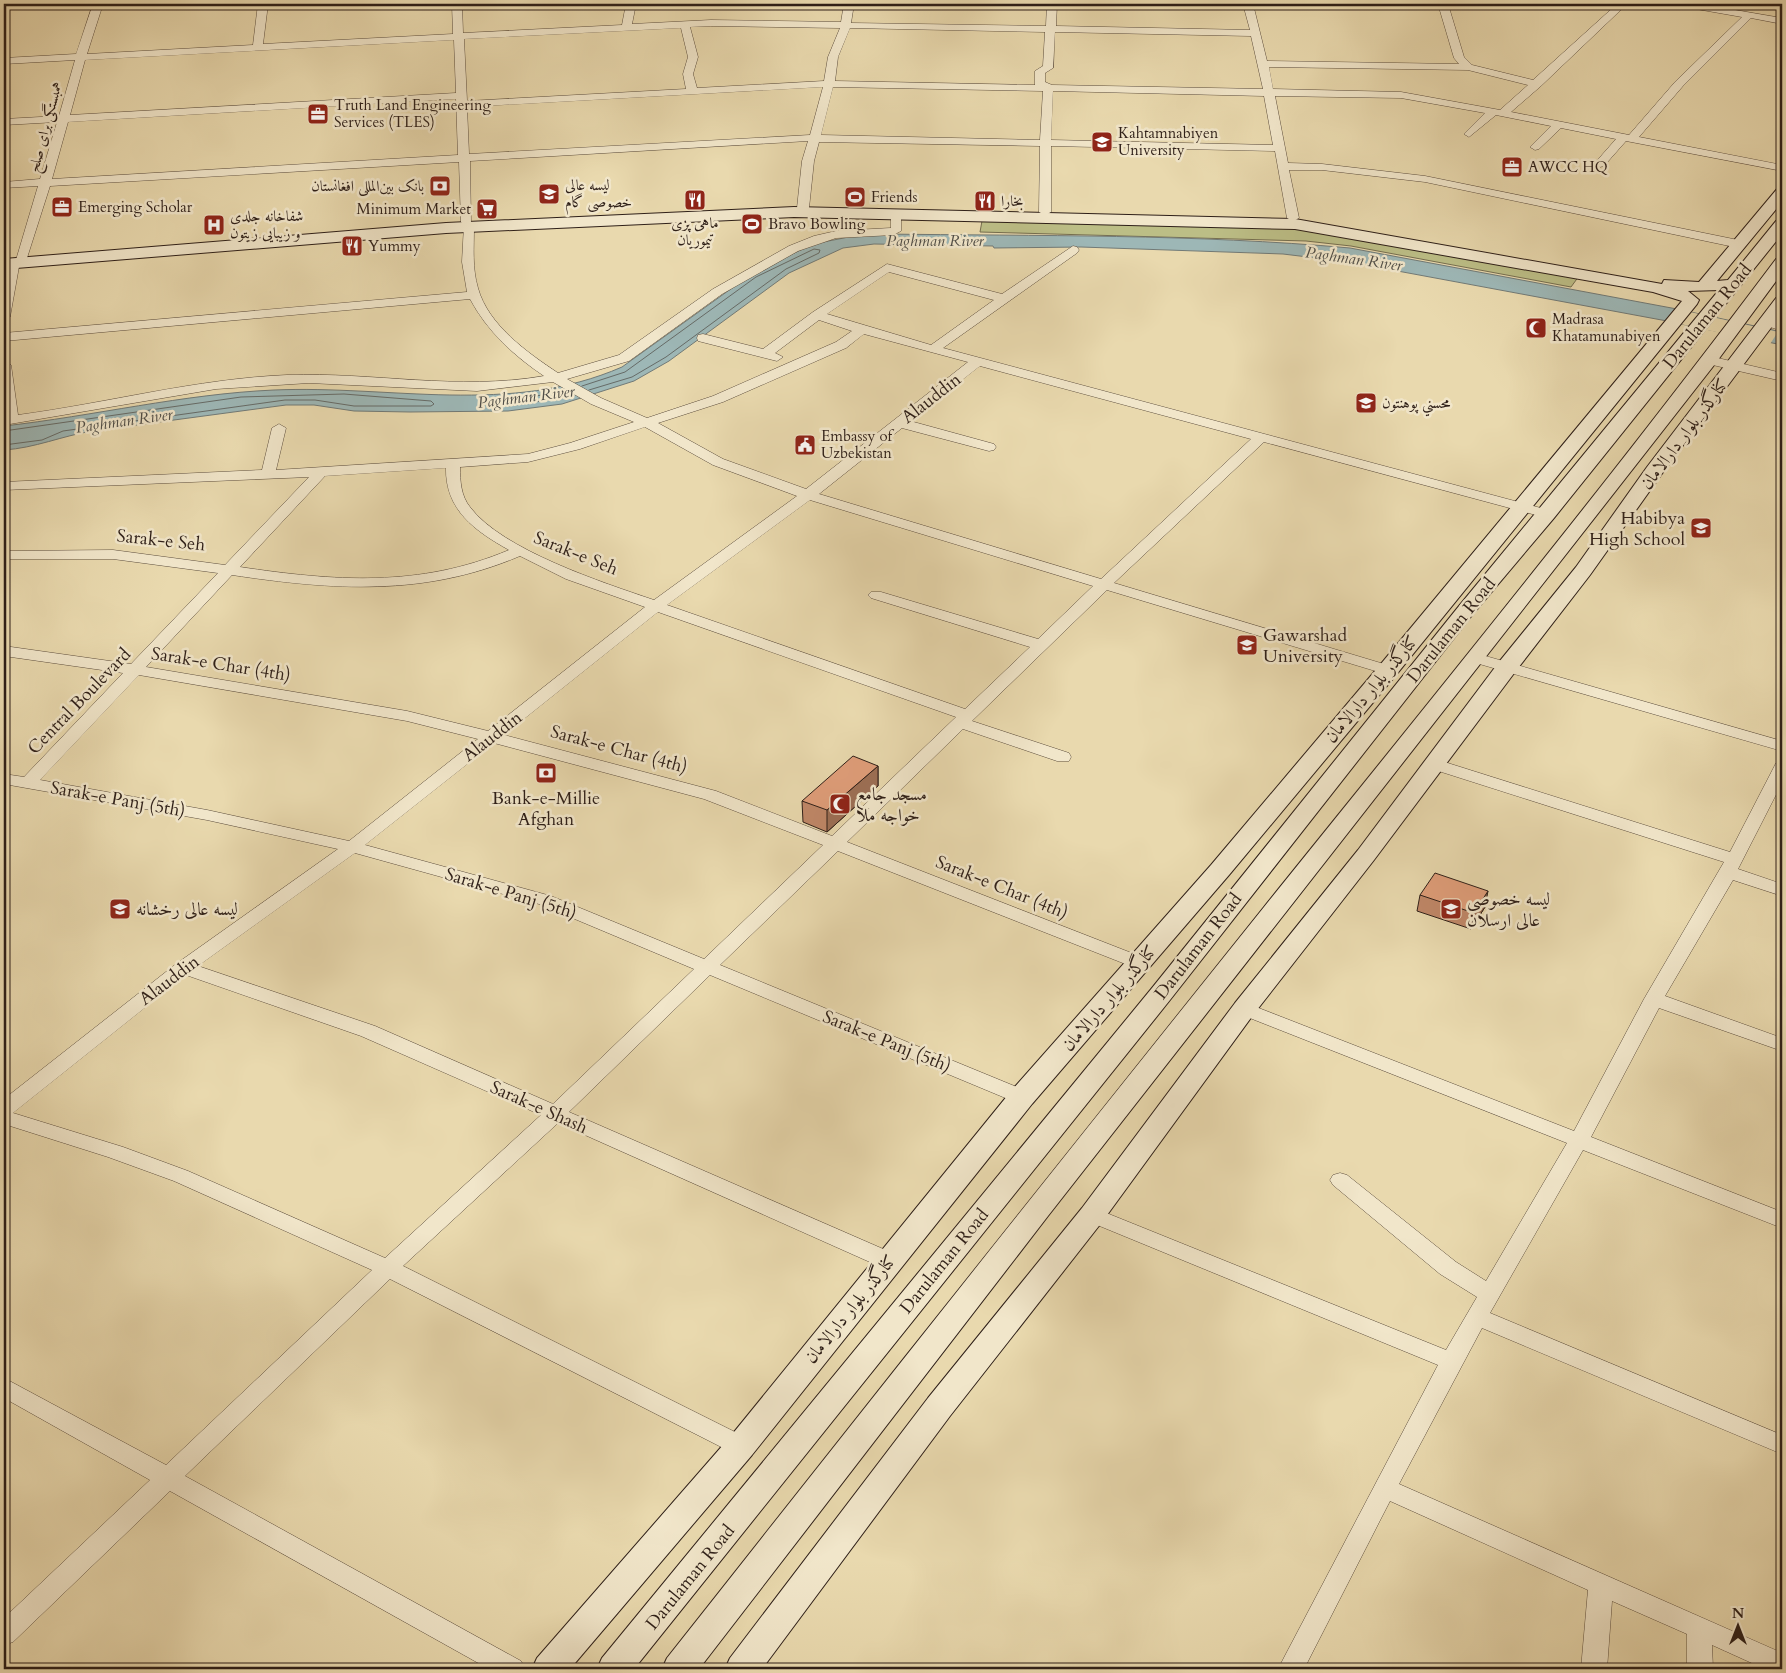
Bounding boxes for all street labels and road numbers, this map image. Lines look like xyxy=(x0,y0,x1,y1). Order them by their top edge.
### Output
street label: همبستگی برای صلح xyxy=(23,79,71,176)
street label: Darulaman Road xyxy=(1657,258,1758,374)
street label: Alauddin xyxy=(896,367,967,430)
street label: کنارگذر بلوار دارالامان xyxy=(1633,373,1735,495)
street label: Sarak-e Seh xyxy=(115,523,207,558)
street label: Sarak-e Seh xyxy=(530,525,622,582)
street label: Darulaman Road xyxy=(1401,572,1502,688)
street label: کنارگذر بلوار دارالامان xyxy=(1318,630,1424,748)
street label: Sarak-e Char (4th) xyxy=(149,641,292,688)
street label: Central Boulevard xyxy=(22,642,137,760)
street label: Alauddin xyxy=(457,705,528,768)
street label: Sarak-e Char (4th) xyxy=(548,719,690,780)
street label: Sarak-e Panj (5th) xyxy=(48,775,187,824)
street label: Sarak-e Char (4th) xyxy=(932,849,1072,925)
street label: Sarak-e Panj (5th) xyxy=(442,862,580,925)
street label: Darulaman Road xyxy=(1149,888,1248,1005)
street label: کنارگذر بلوار دارالامان xyxy=(1055,939,1163,1057)
street label: Alauddin xyxy=(134,949,205,1011)
street label: Sarak-e Panj (5th) xyxy=(819,1004,955,1079)
street label: Sarak-e Shash xyxy=(486,1075,592,1140)
street label: Darulaman Road xyxy=(894,1203,995,1319)
street label: کنارگذر بلوار دارالامان xyxy=(798,1249,902,1369)
street label: Darulaman Road xyxy=(640,1519,741,1635)

